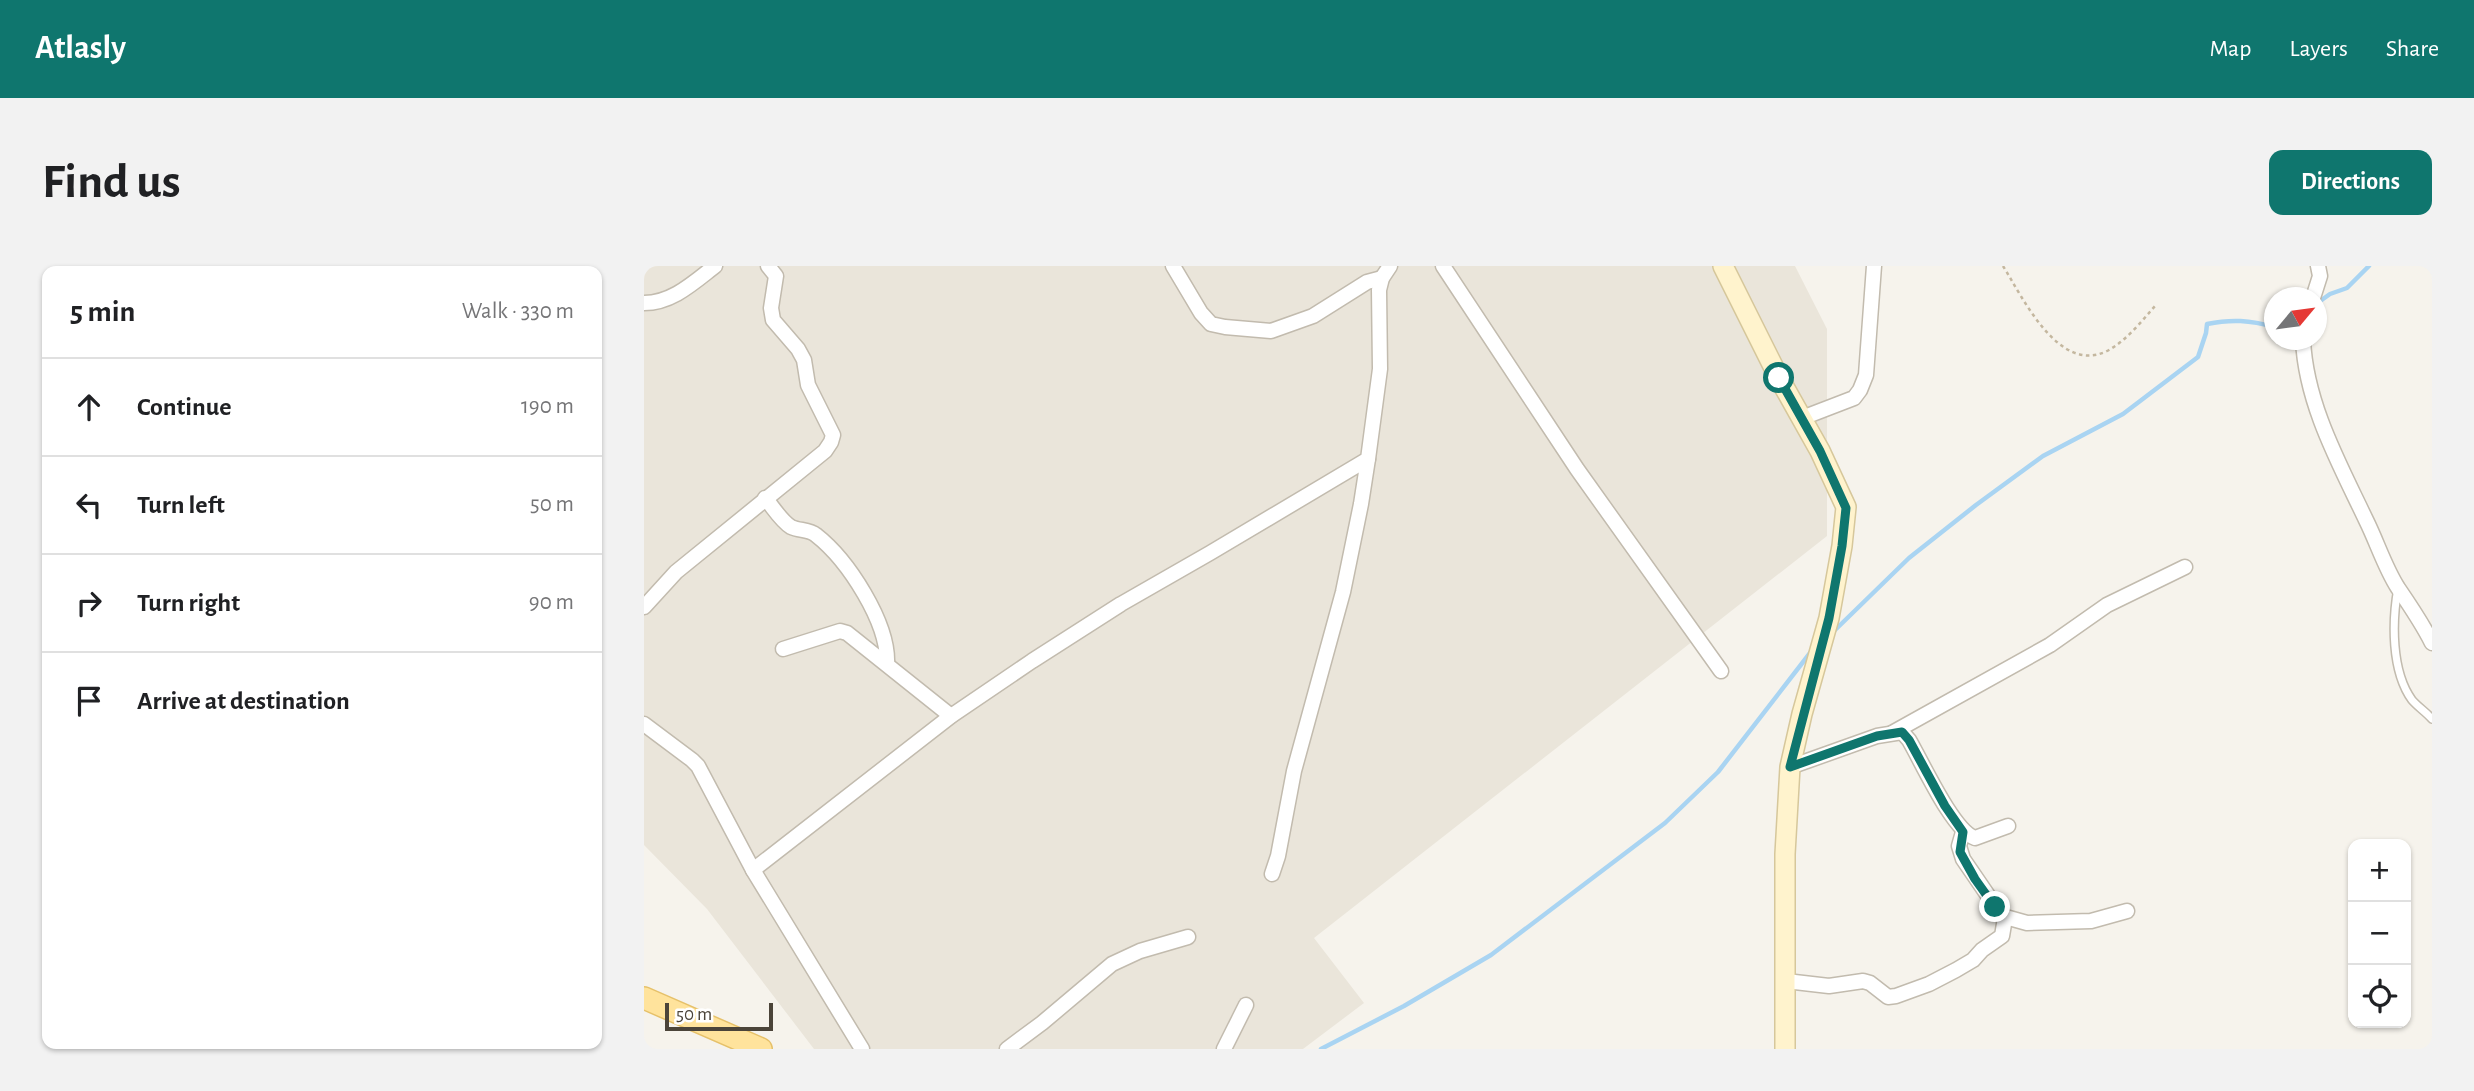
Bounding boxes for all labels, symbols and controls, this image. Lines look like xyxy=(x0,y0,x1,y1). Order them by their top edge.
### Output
text: Atlasly xyxy=(35,32,126,65)
text: Map xyxy=(2209,37,2251,61)
text: Layers xyxy=(2289,37,2348,61)
text: Share xyxy=(2386,37,2439,61)
button: Directions xyxy=(2269,150,2432,215)
text: Find us xyxy=(42,158,181,207)
north arrow xyxy=(2264,287,2327,350)
text: 5 min xyxy=(70,297,135,327)
text: Walk · 330 m xyxy=(462,300,574,323)
route start xyxy=(1763,362,1794,393)
icon: ahead xyxy=(70,388,108,426)
text: Continue xyxy=(137,394,232,420)
text: 190 m xyxy=(521,395,574,418)
icon: left xyxy=(70,486,108,524)
text: Turn left xyxy=(137,492,225,518)
text: 50 m xyxy=(530,493,574,516)
icon: right xyxy=(70,584,108,622)
text: Turn right xyxy=(137,590,240,616)
text: 90 m xyxy=(529,591,574,614)
icon: arrive xyxy=(70,682,108,720)
text: Arrive at destination xyxy=(137,688,350,714)
map controls xyxy=(2348,839,2411,1028)
button: + xyxy=(2348,839,2411,902)
route end xyxy=(1979,891,2010,922)
button: − xyxy=(2348,902,2411,965)
button: locate xyxy=(2348,965,2411,1028)
scale bar xyxy=(665,1000,774,1032)
text: 50 m xyxy=(676,1005,712,1024)

